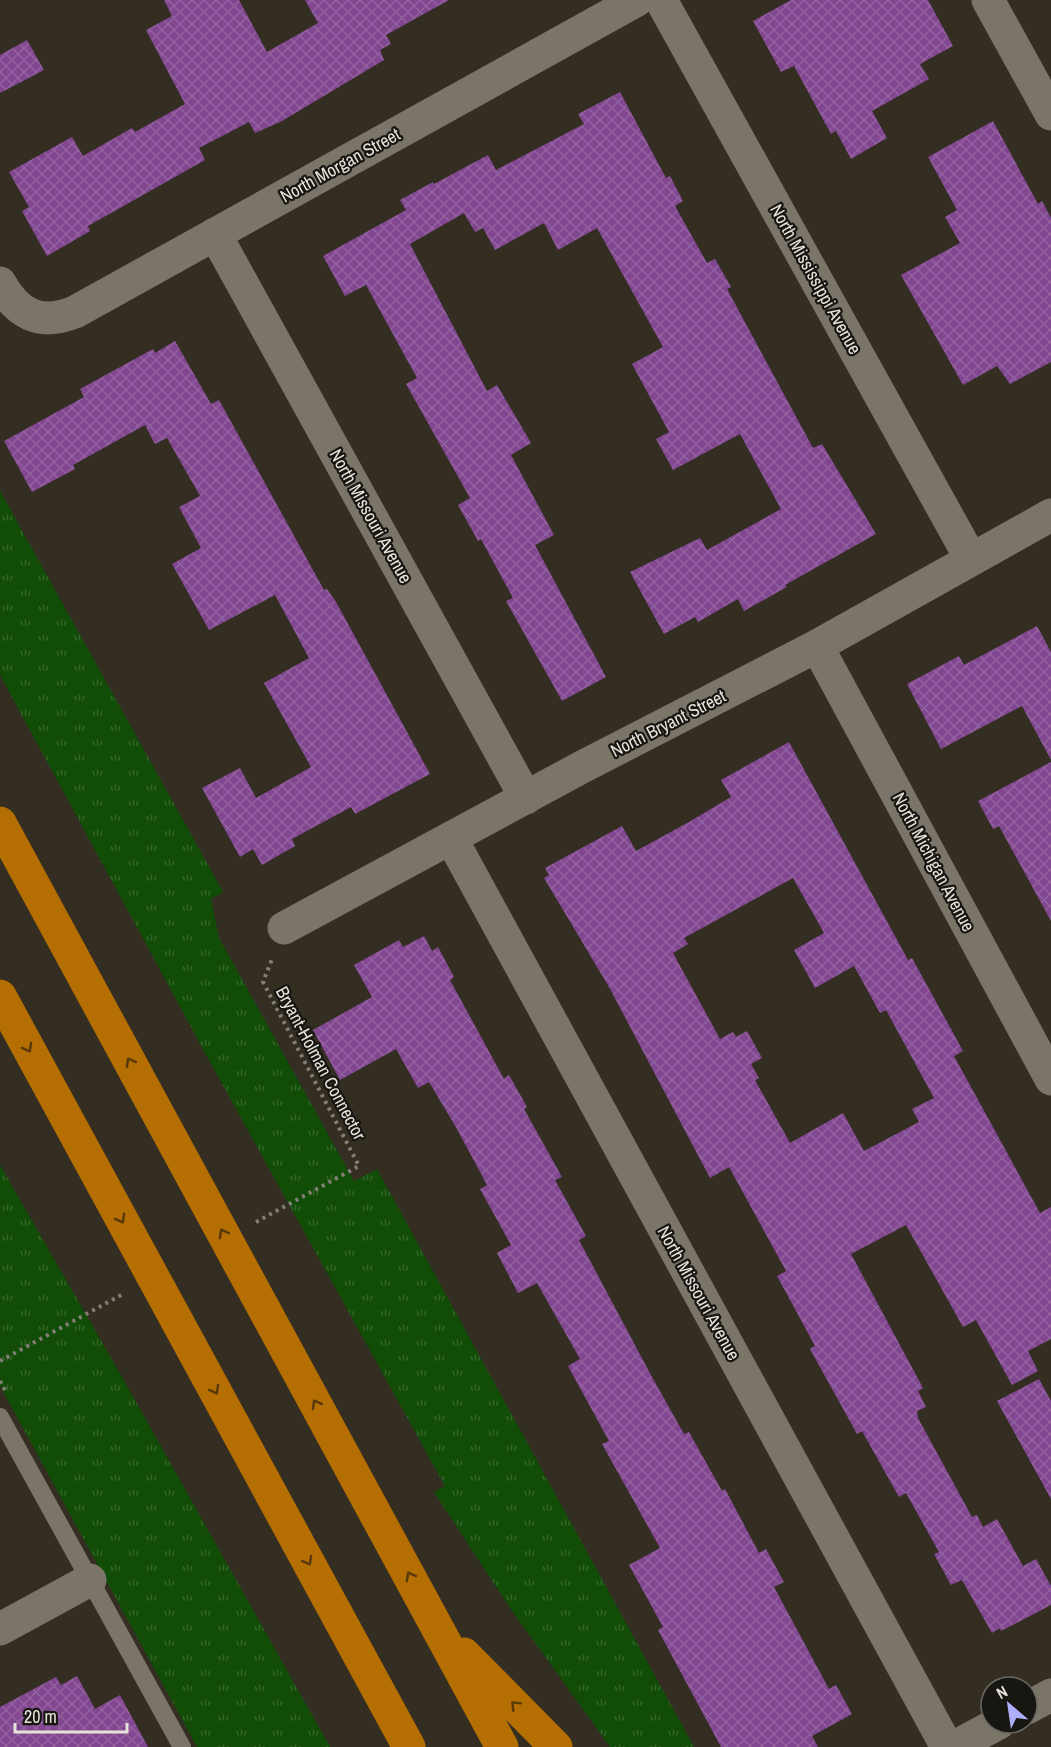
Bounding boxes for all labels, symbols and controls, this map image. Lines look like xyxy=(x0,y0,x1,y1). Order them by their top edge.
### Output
street label: North Morgan Street xyxy=(275,122,405,208)
street label: North Mississippi Avenue xyxy=(764,199,868,359)
street label: North Missouri Avenue xyxy=(324,444,418,588)
street label: North Bryant Street xyxy=(606,683,730,763)
street label: North Michigan Avenue xyxy=(887,788,981,936)
street label: Bryant-Holman Connector xyxy=(270,982,372,1144)
one-way arrow xyxy=(21,1042,32,1052)
one-way arrow xyxy=(126,1058,137,1068)
one-way arrow xyxy=(114,1213,125,1223)
street label: North Missouri Avenue xyxy=(652,1221,746,1365)
one-way arrow xyxy=(219,1229,230,1239)
one-way arrow xyxy=(208,1384,219,1394)
one-way arrow xyxy=(312,1400,323,1410)
one-way arrow xyxy=(301,1555,312,1566)
one-way arrow xyxy=(406,1571,417,1582)
north arrow xyxy=(979,1675,1039,1735)
text: N xyxy=(992,1680,1011,1704)
scale bar xyxy=(15,1696,128,1734)
one-way arrow xyxy=(512,1702,523,1713)
text: 20 m xyxy=(24,1704,57,1729)

